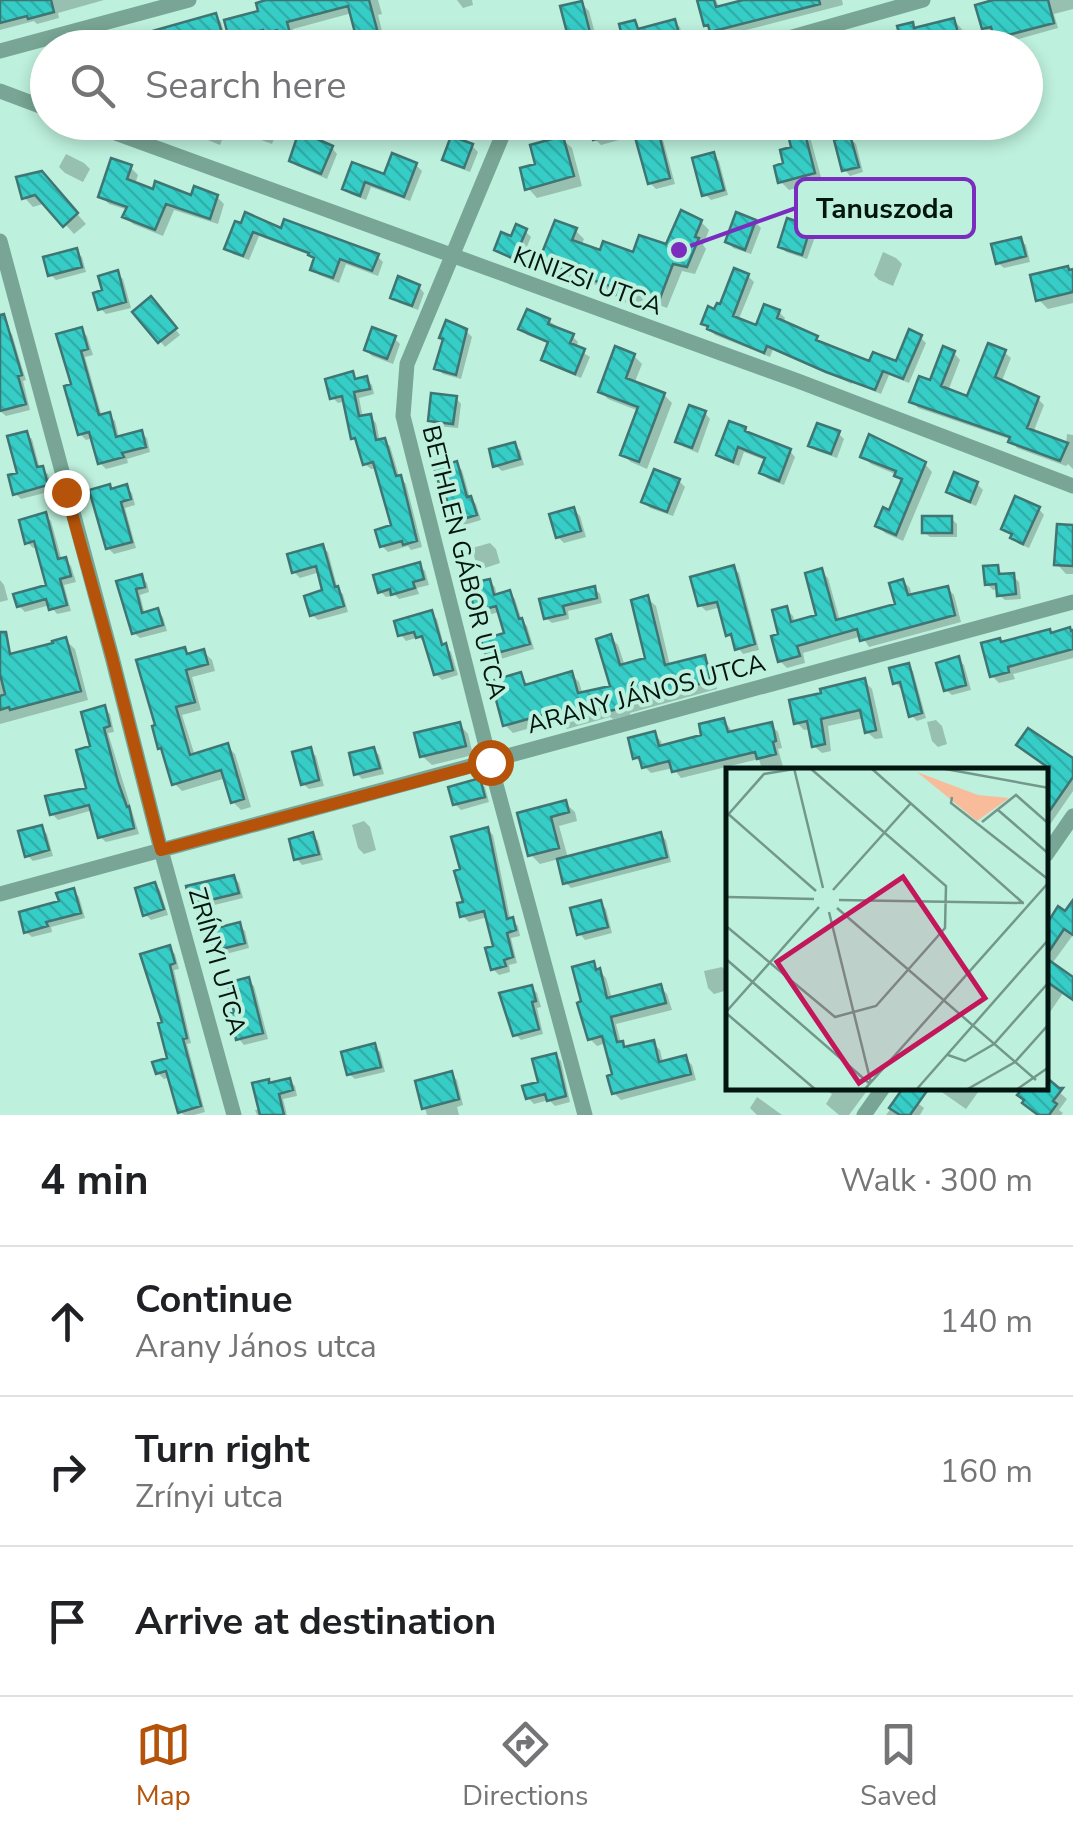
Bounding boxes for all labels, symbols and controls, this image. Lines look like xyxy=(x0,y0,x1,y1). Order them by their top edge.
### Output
search box xyxy=(30,30,1043,140)
icon: search xyxy=(65,58,120,113)
text: Search here xyxy=(145,60,346,111)
callout: Tanuszoda xyxy=(796,179,974,237)
text: Tanuszoda xyxy=(816,190,954,228)
street label: KINIZSI UTCA xyxy=(508,238,667,324)
street label: BETHLEN GÁBOR UTCA xyxy=(414,422,514,703)
route end xyxy=(44,470,90,516)
street label: ARANY JÁNOS UTCA xyxy=(523,646,769,742)
route start xyxy=(468,740,514,786)
inset map xyxy=(726,768,1048,1090)
street label: ZRÍNYI UTCA xyxy=(180,884,254,1039)
text: 4 min xyxy=(40,1152,149,1209)
text: Walk · 300 m xyxy=(840,1159,1033,1202)
text: Continue xyxy=(135,1274,293,1325)
icon: ahead xyxy=(40,1294,95,1349)
text: 140 m xyxy=(940,1300,1033,1343)
text: Arany János utca xyxy=(135,1325,377,1368)
text: Turn right xyxy=(135,1424,310,1475)
icon: right xyxy=(40,1444,95,1499)
text: 160 m xyxy=(940,1450,1033,1493)
text: Zrínyi utca xyxy=(135,1475,283,1518)
icon: arrive xyxy=(40,1594,95,1649)
text: Arrive at destination xyxy=(135,1596,496,1647)
tab: Map xyxy=(136,1717,191,1815)
tab: Directions xyxy=(462,1717,588,1815)
tab: Saved xyxy=(860,1717,937,1815)

